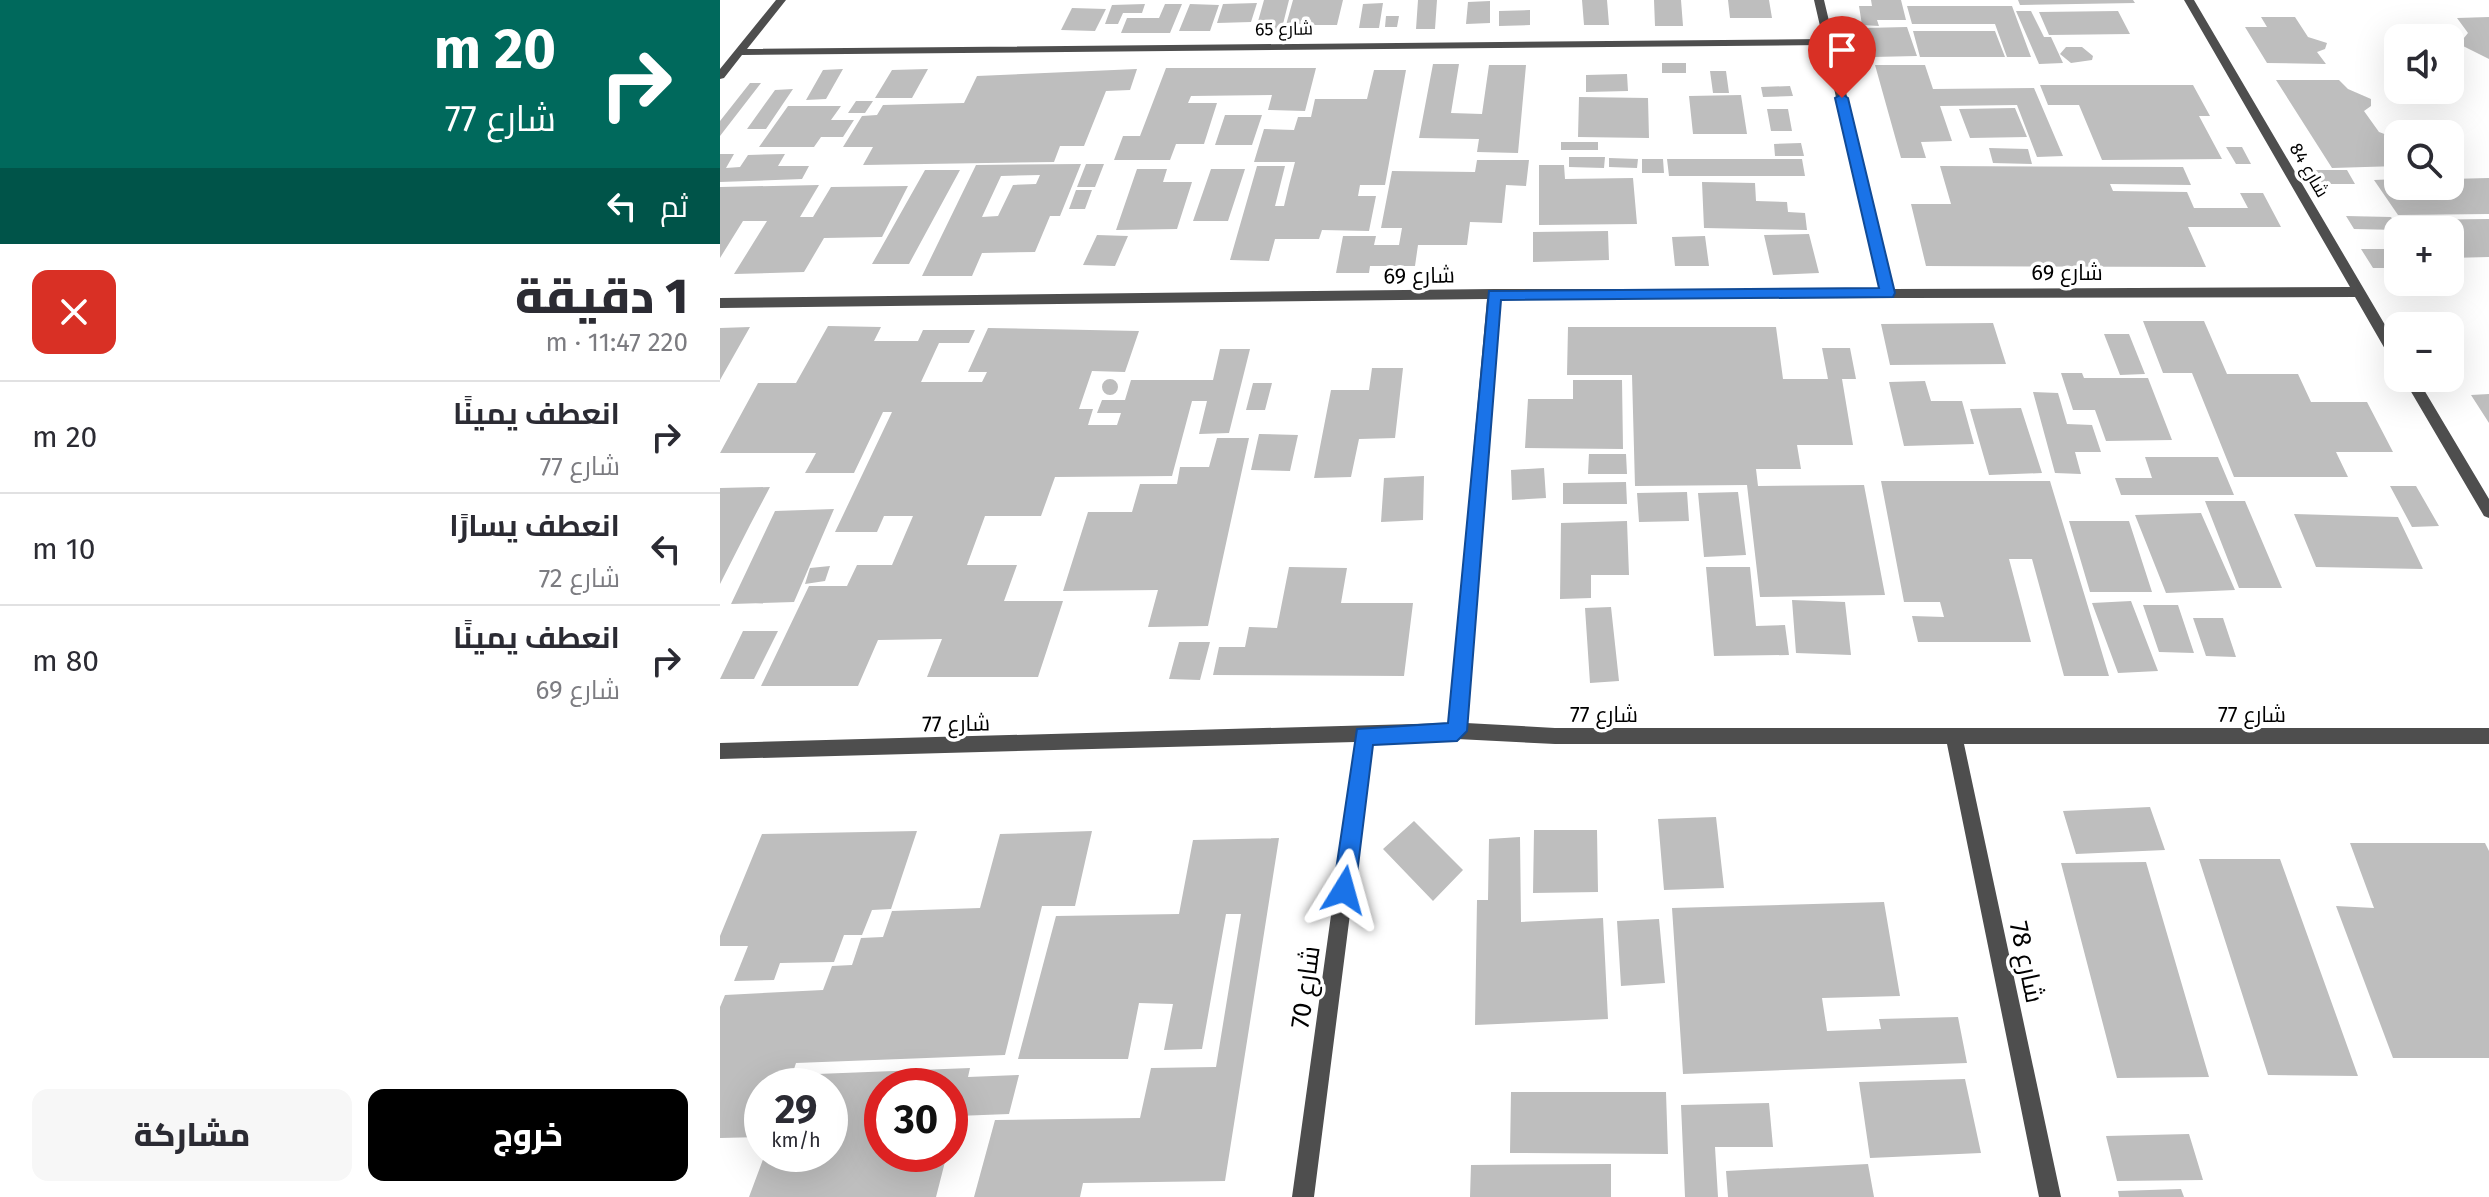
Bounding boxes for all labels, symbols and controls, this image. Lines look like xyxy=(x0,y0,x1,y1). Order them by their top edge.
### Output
text: 20 m xyxy=(434,16,556,83)
pin xyxy=(1808,16,1876,98)
street label: شارع 65 xyxy=(1255,17,1313,42)
map controls xyxy=(2384,24,2464,392)
button: sound xyxy=(2384,24,2464,104)
icon: arrive xyxy=(1820,28,1864,72)
icon: right xyxy=(584,32,688,136)
text: شارع 77 xyxy=(445,97,556,141)
button: search xyxy=(2384,120,2464,200)
street label: شارع 84 xyxy=(2284,139,2333,202)
icon: left xyxy=(600,184,644,228)
text: ثم xyxy=(660,189,688,225)
button: + xyxy=(2384,216,2464,296)
street label: شارع 69 xyxy=(2031,259,2103,287)
street label: شارع 69 xyxy=(1383,261,1455,291)
text: 1 دقيقة xyxy=(515,268,688,326)
button: close xyxy=(32,270,116,354)
button: − xyxy=(2384,312,2464,392)
text: 220 m · 11:47 xyxy=(546,327,688,358)
text: انعطف يمينًا xyxy=(453,396,620,432)
icon: right xyxy=(644,415,688,459)
text: 20 m xyxy=(32,419,97,455)
text: شارع 77 xyxy=(540,451,620,482)
text: انعطف يسارًا xyxy=(449,508,620,544)
icon: left xyxy=(644,527,688,571)
text: 10 m xyxy=(32,531,95,567)
text: شارع 72 xyxy=(539,563,620,594)
text: انعطف يمينًا xyxy=(453,620,620,656)
icon: right xyxy=(644,639,688,683)
text: 80 m xyxy=(32,643,99,679)
text: شارع 69 xyxy=(536,675,620,706)
street label: شارع 77 xyxy=(1570,701,1638,729)
street label: شارع 77 xyxy=(2218,701,2286,729)
street label: شارع 77 xyxy=(922,709,990,739)
position arrow xyxy=(1302,848,1386,932)
street label: شارع 78 xyxy=(2002,918,2050,1006)
street label: شارع 70 xyxy=(1284,944,1328,1030)
speed limit sign: 30 xyxy=(864,1068,968,1172)
text: 29 xyxy=(775,1086,817,1134)
button: مشاركة xyxy=(32,1089,352,1181)
button: خروج xyxy=(368,1089,688,1181)
text: km/h xyxy=(771,1128,821,1152)

